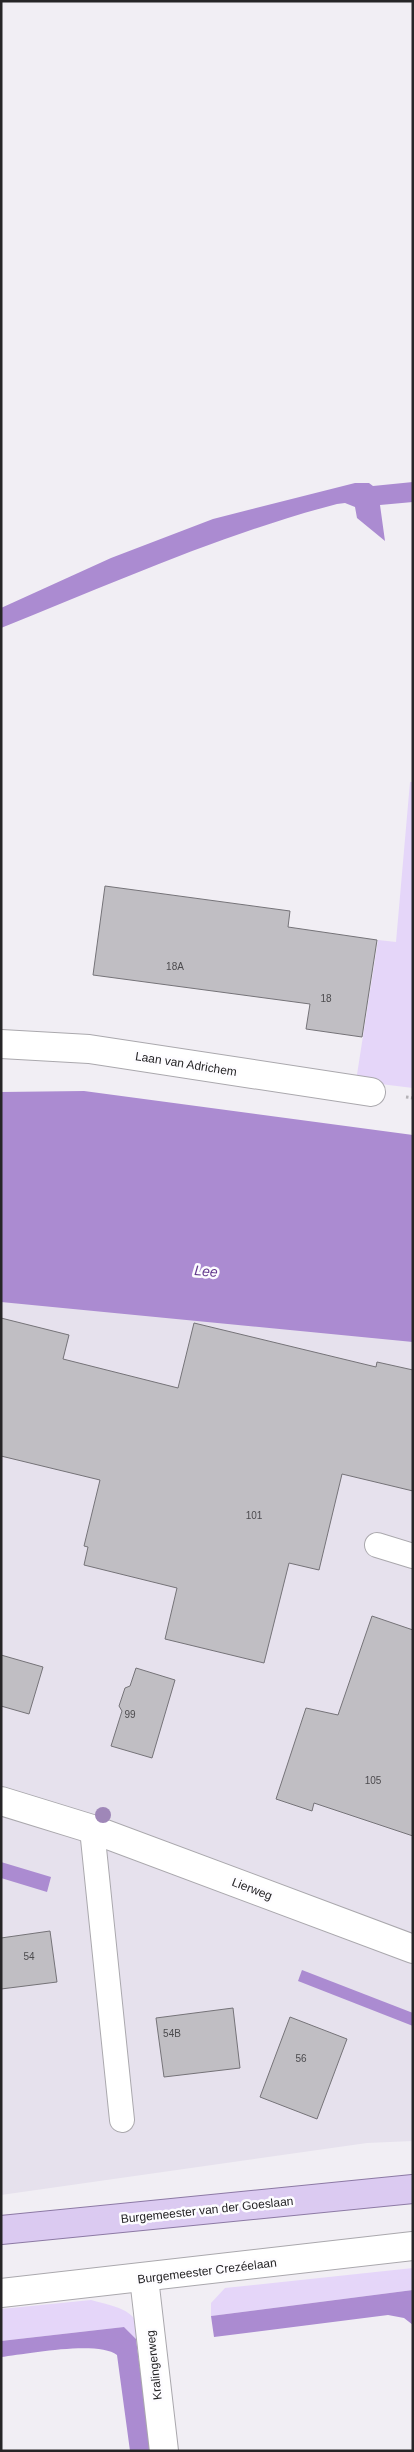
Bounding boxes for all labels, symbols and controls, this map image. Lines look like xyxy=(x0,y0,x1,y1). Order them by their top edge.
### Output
house number: 18A xyxy=(166,961,184,972)
house number: 18 xyxy=(320,993,332,1004)
street label: Laan van Adrichem xyxy=(134,1049,238,1079)
water label: Lee xyxy=(194,1262,219,1280)
house number: 101 xyxy=(246,1510,263,1521)
house number: 99 xyxy=(124,1709,136,1720)
house number: 105 xyxy=(365,1775,382,1786)
street label: Lierweg xyxy=(230,1875,274,1903)
house number: 54 xyxy=(23,1951,35,1962)
house number: 54B xyxy=(163,2028,181,2039)
house number: 56 xyxy=(295,2053,307,2064)
street label: Burgemeester van der Goeslaan xyxy=(120,2194,294,2226)
street label: Burgemeester Crezéelaan xyxy=(137,2256,277,2286)
street label: Kralingerweg xyxy=(143,2329,165,2401)

